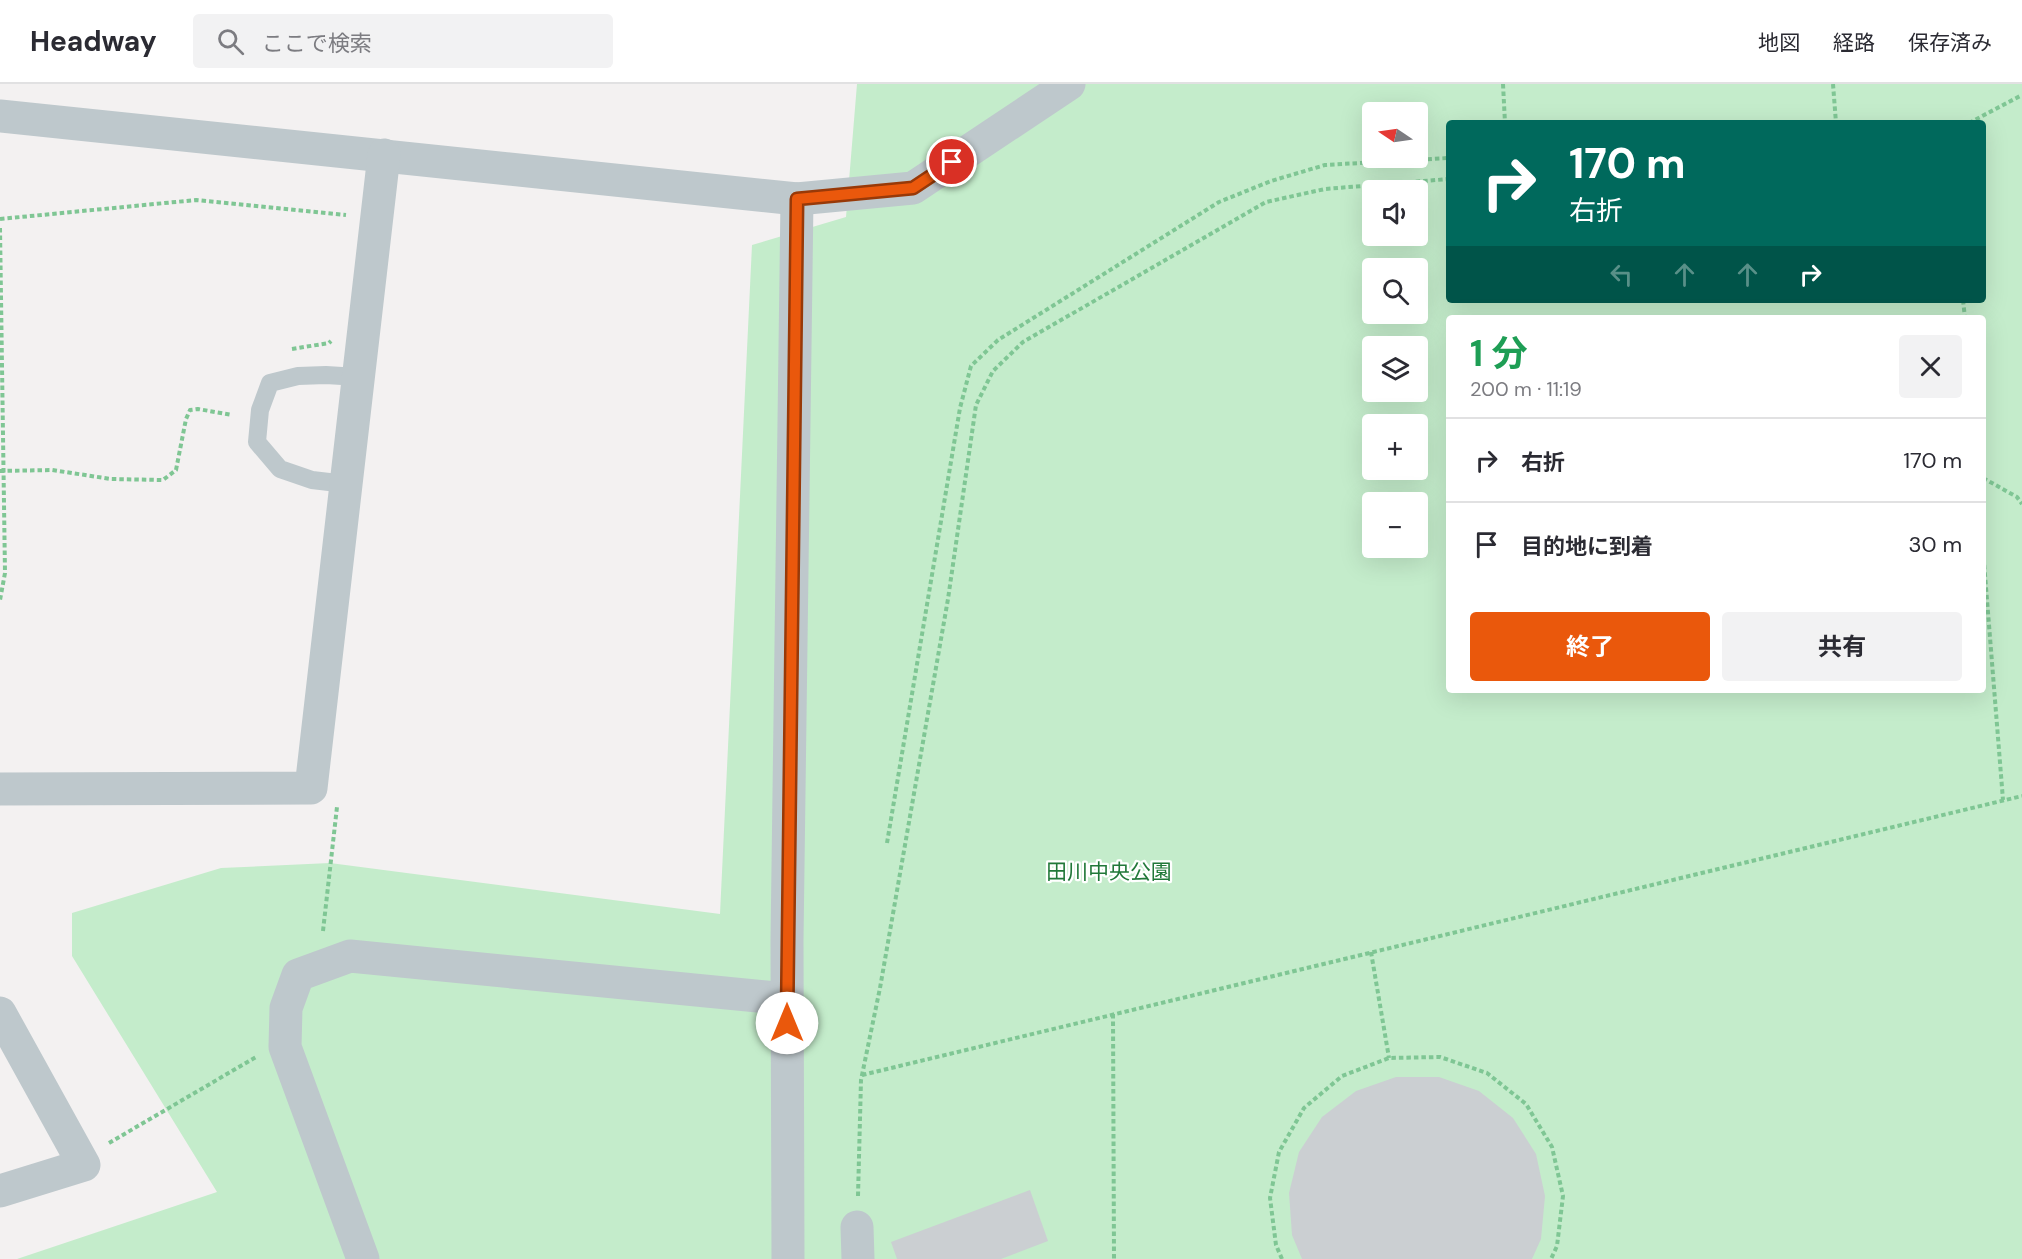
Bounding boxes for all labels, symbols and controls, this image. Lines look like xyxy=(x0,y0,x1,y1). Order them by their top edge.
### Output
search box xyxy=(193,14,613,68)
text: Headway xyxy=(30,23,157,60)
icon: search xyxy=(214,25,247,58)
text: ここで検索 xyxy=(262,29,372,58)
text: 地図 xyxy=(1758,29,1800,57)
text: 経路 xyxy=(1833,29,1875,57)
text: 保存済み xyxy=(1908,29,1992,57)
north arrow xyxy=(1362,102,1428,168)
map controls xyxy=(1362,102,1428,558)
pin xyxy=(926,136,977,187)
text: 170 m xyxy=(1569,136,1686,191)
icon: right xyxy=(1470,144,1548,222)
icon: arrive xyxy=(935,145,968,178)
button: sound xyxy=(1362,180,1428,246)
text: 右折 xyxy=(1569,193,1623,228)
button: search xyxy=(1362,258,1428,324)
icon: left xyxy=(1605,258,1638,291)
icon: ahead xyxy=(1668,258,1701,291)
icon: ahead xyxy=(1731,258,1764,291)
icon: right xyxy=(1794,258,1827,291)
text: 1 分 xyxy=(1470,330,1528,377)
button: close xyxy=(1899,335,1962,398)
button: layers xyxy=(1362,336,1428,402)
text: 200 m · 11:19 xyxy=(1470,376,1582,402)
button: + xyxy=(1362,414,1428,480)
icon: right xyxy=(1470,444,1503,477)
text: 170 m xyxy=(1903,446,1962,475)
text: 右折 xyxy=(1521,448,1565,477)
button: − xyxy=(1362,492,1428,558)
icon: arrive xyxy=(1470,528,1503,561)
text: 30 m xyxy=(1908,530,1962,559)
text: 目的地に到着 xyxy=(1521,532,1653,561)
button: 終了 xyxy=(1470,612,1710,681)
button: 共有 xyxy=(1722,612,1962,681)
park label: 田川中央公園 xyxy=(1046,858,1172,886)
position arrow xyxy=(755,991,819,1055)

